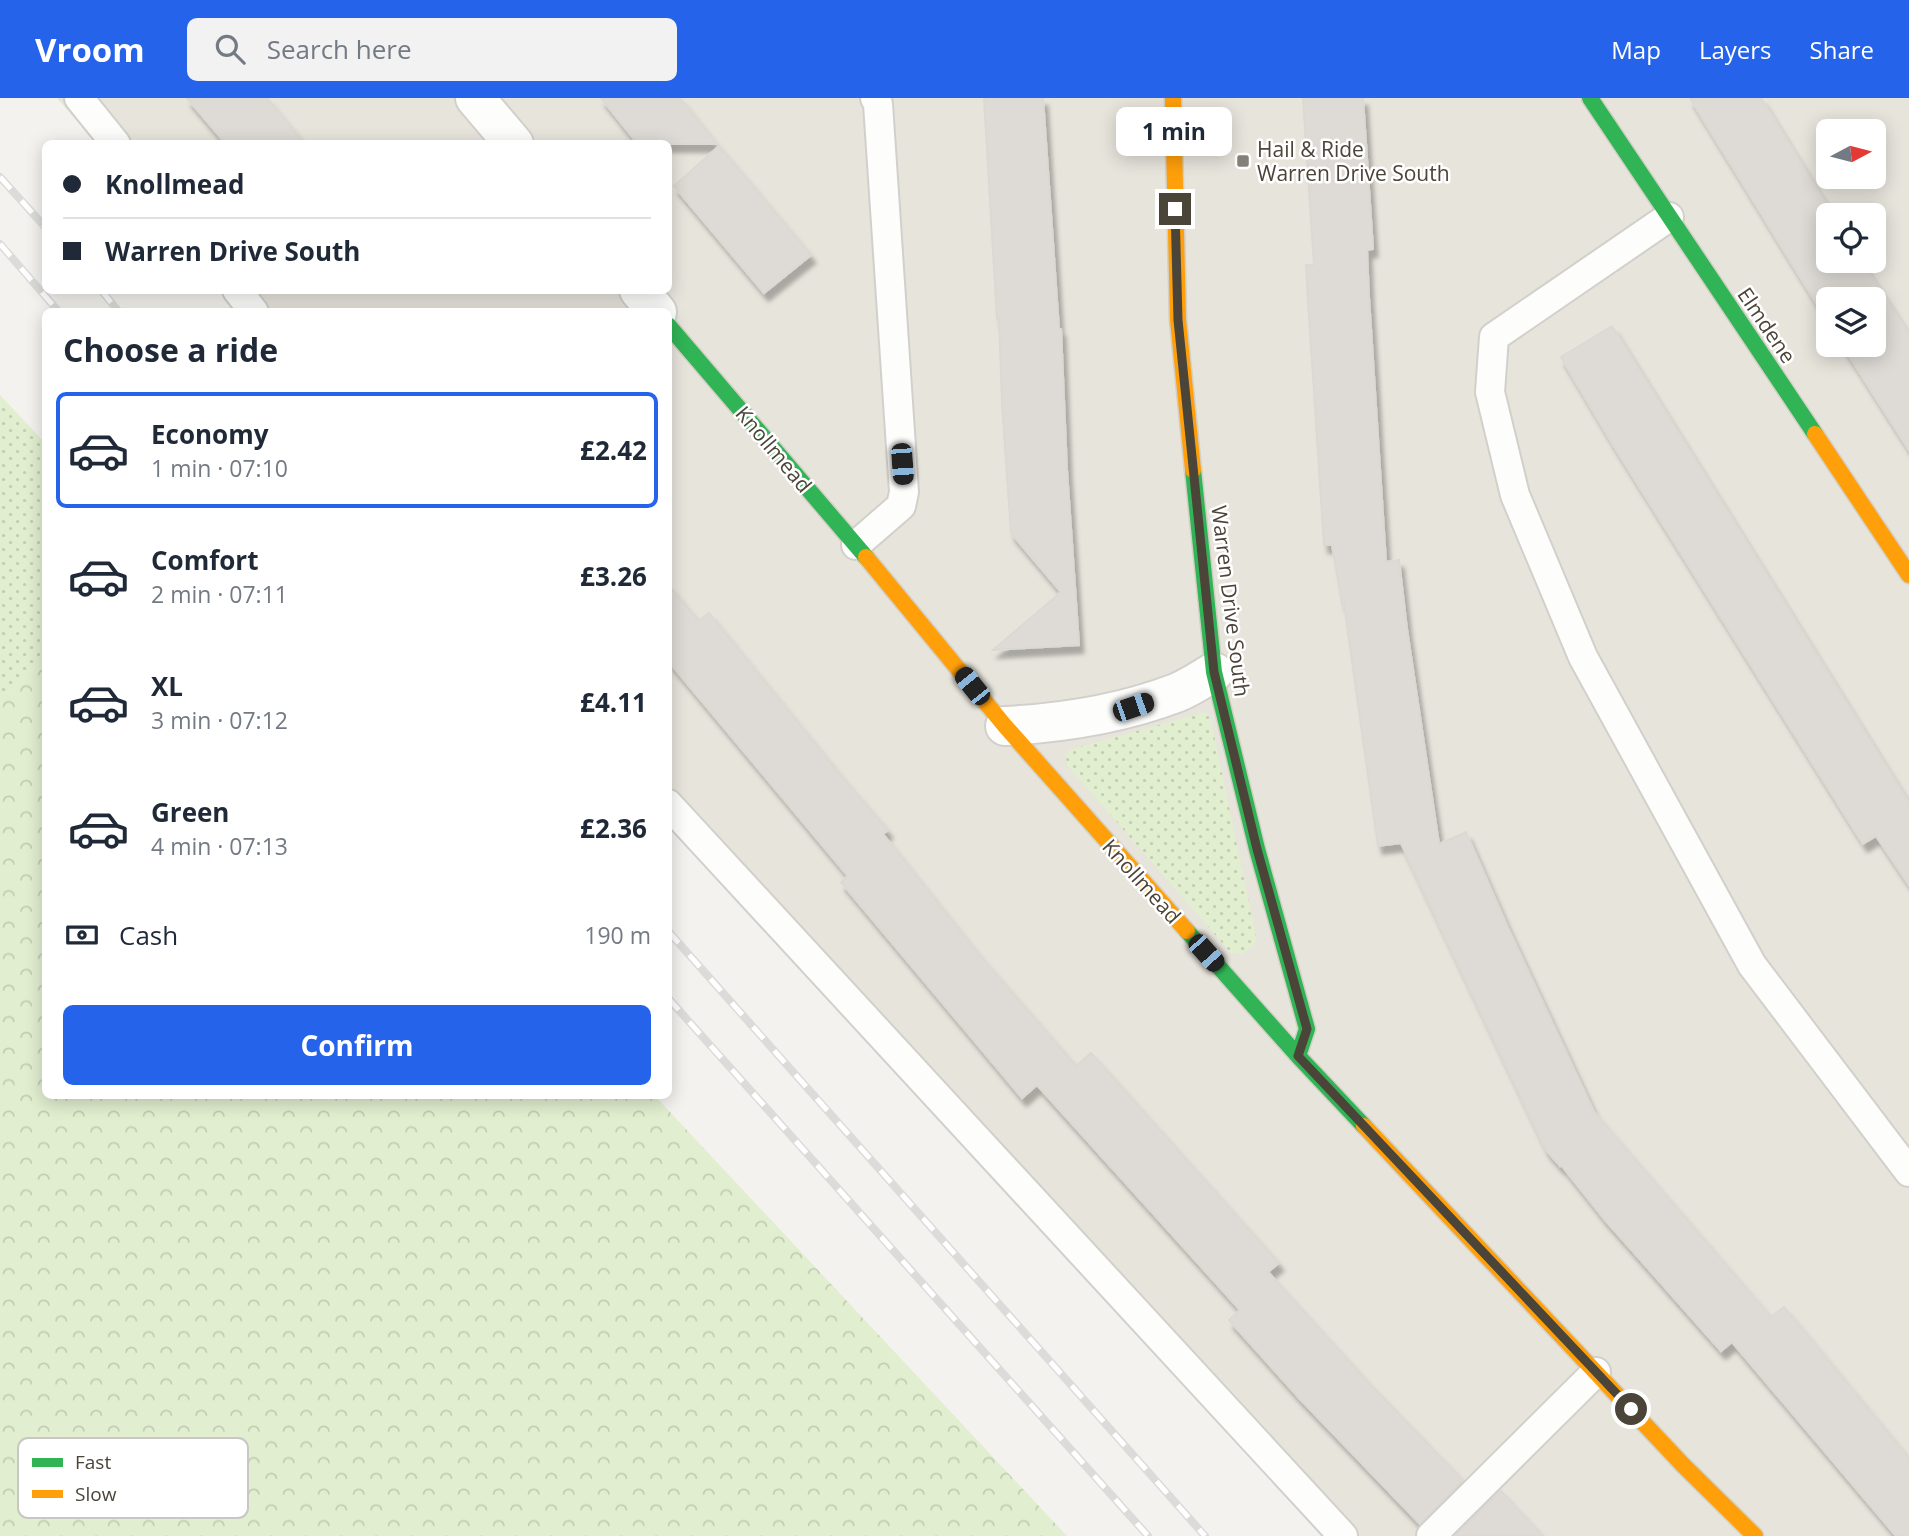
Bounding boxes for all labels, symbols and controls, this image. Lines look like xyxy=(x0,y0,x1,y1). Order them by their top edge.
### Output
search box xyxy=(187,18,677,81)
text: Vroom xyxy=(35,27,145,72)
icon: search xyxy=(211,30,249,68)
text: Search here xyxy=(267,31,412,67)
text: Map xyxy=(1611,33,1661,66)
text: Layers xyxy=(1699,33,1772,66)
text: Share xyxy=(1810,33,1874,66)
callout: 1 min xyxy=(1117,108,1233,156)
text: 1 min xyxy=(1142,115,1206,147)
north arrow xyxy=(1816,119,1886,189)
map controls xyxy=(1816,119,1886,357)
place label: Hail & Ride Warren Drive South xyxy=(1257,135,1450,187)
marker: Hail & Ride Warren Drive South xyxy=(1235,153,1251,169)
text: Knollmead xyxy=(105,166,244,202)
route end xyxy=(1159,193,1191,225)
button: locate xyxy=(1816,203,1886,273)
text: Warren Drive South xyxy=(105,233,360,269)
street label: Elmdene xyxy=(1731,282,1803,368)
button: layers xyxy=(1816,287,1886,357)
text: Choose a ride xyxy=(63,328,278,371)
street label: Knollmead xyxy=(730,400,818,498)
text: Economy xyxy=(151,416,269,452)
icon: car xyxy=(67,419,130,482)
text: £2.42 xyxy=(580,432,647,468)
car xyxy=(891,442,914,486)
text: 1 min · 07:10 xyxy=(151,452,288,484)
street label: Warren Drive South xyxy=(1205,504,1257,698)
text: Comfort xyxy=(151,542,258,578)
icon: car xyxy=(67,545,130,608)
text: £3.26 xyxy=(580,558,647,594)
text: 2 min · 07:11 xyxy=(151,578,288,610)
car xyxy=(951,663,994,709)
text: XL xyxy=(151,668,183,704)
icon: car xyxy=(67,671,130,734)
text: £4.11 xyxy=(580,684,647,720)
car xyxy=(1110,690,1157,724)
text: 3 min · 07:12 xyxy=(151,704,288,736)
text: Green xyxy=(151,794,229,830)
icon: car xyxy=(67,797,130,860)
text: £2.36 xyxy=(580,810,647,846)
text: 4 min · 07:13 xyxy=(151,830,288,862)
street label: Knollmead xyxy=(1097,833,1187,929)
icon: cash xyxy=(63,916,101,954)
text: Cash xyxy=(119,917,178,953)
text: 190 m xyxy=(584,919,651,951)
car xyxy=(1185,930,1228,976)
button: Confirm xyxy=(63,1005,651,1085)
route start xyxy=(1615,1393,1647,1425)
legend xyxy=(18,1438,248,1518)
text: Fast xyxy=(75,1449,111,1475)
text: Slow xyxy=(75,1481,117,1507)

